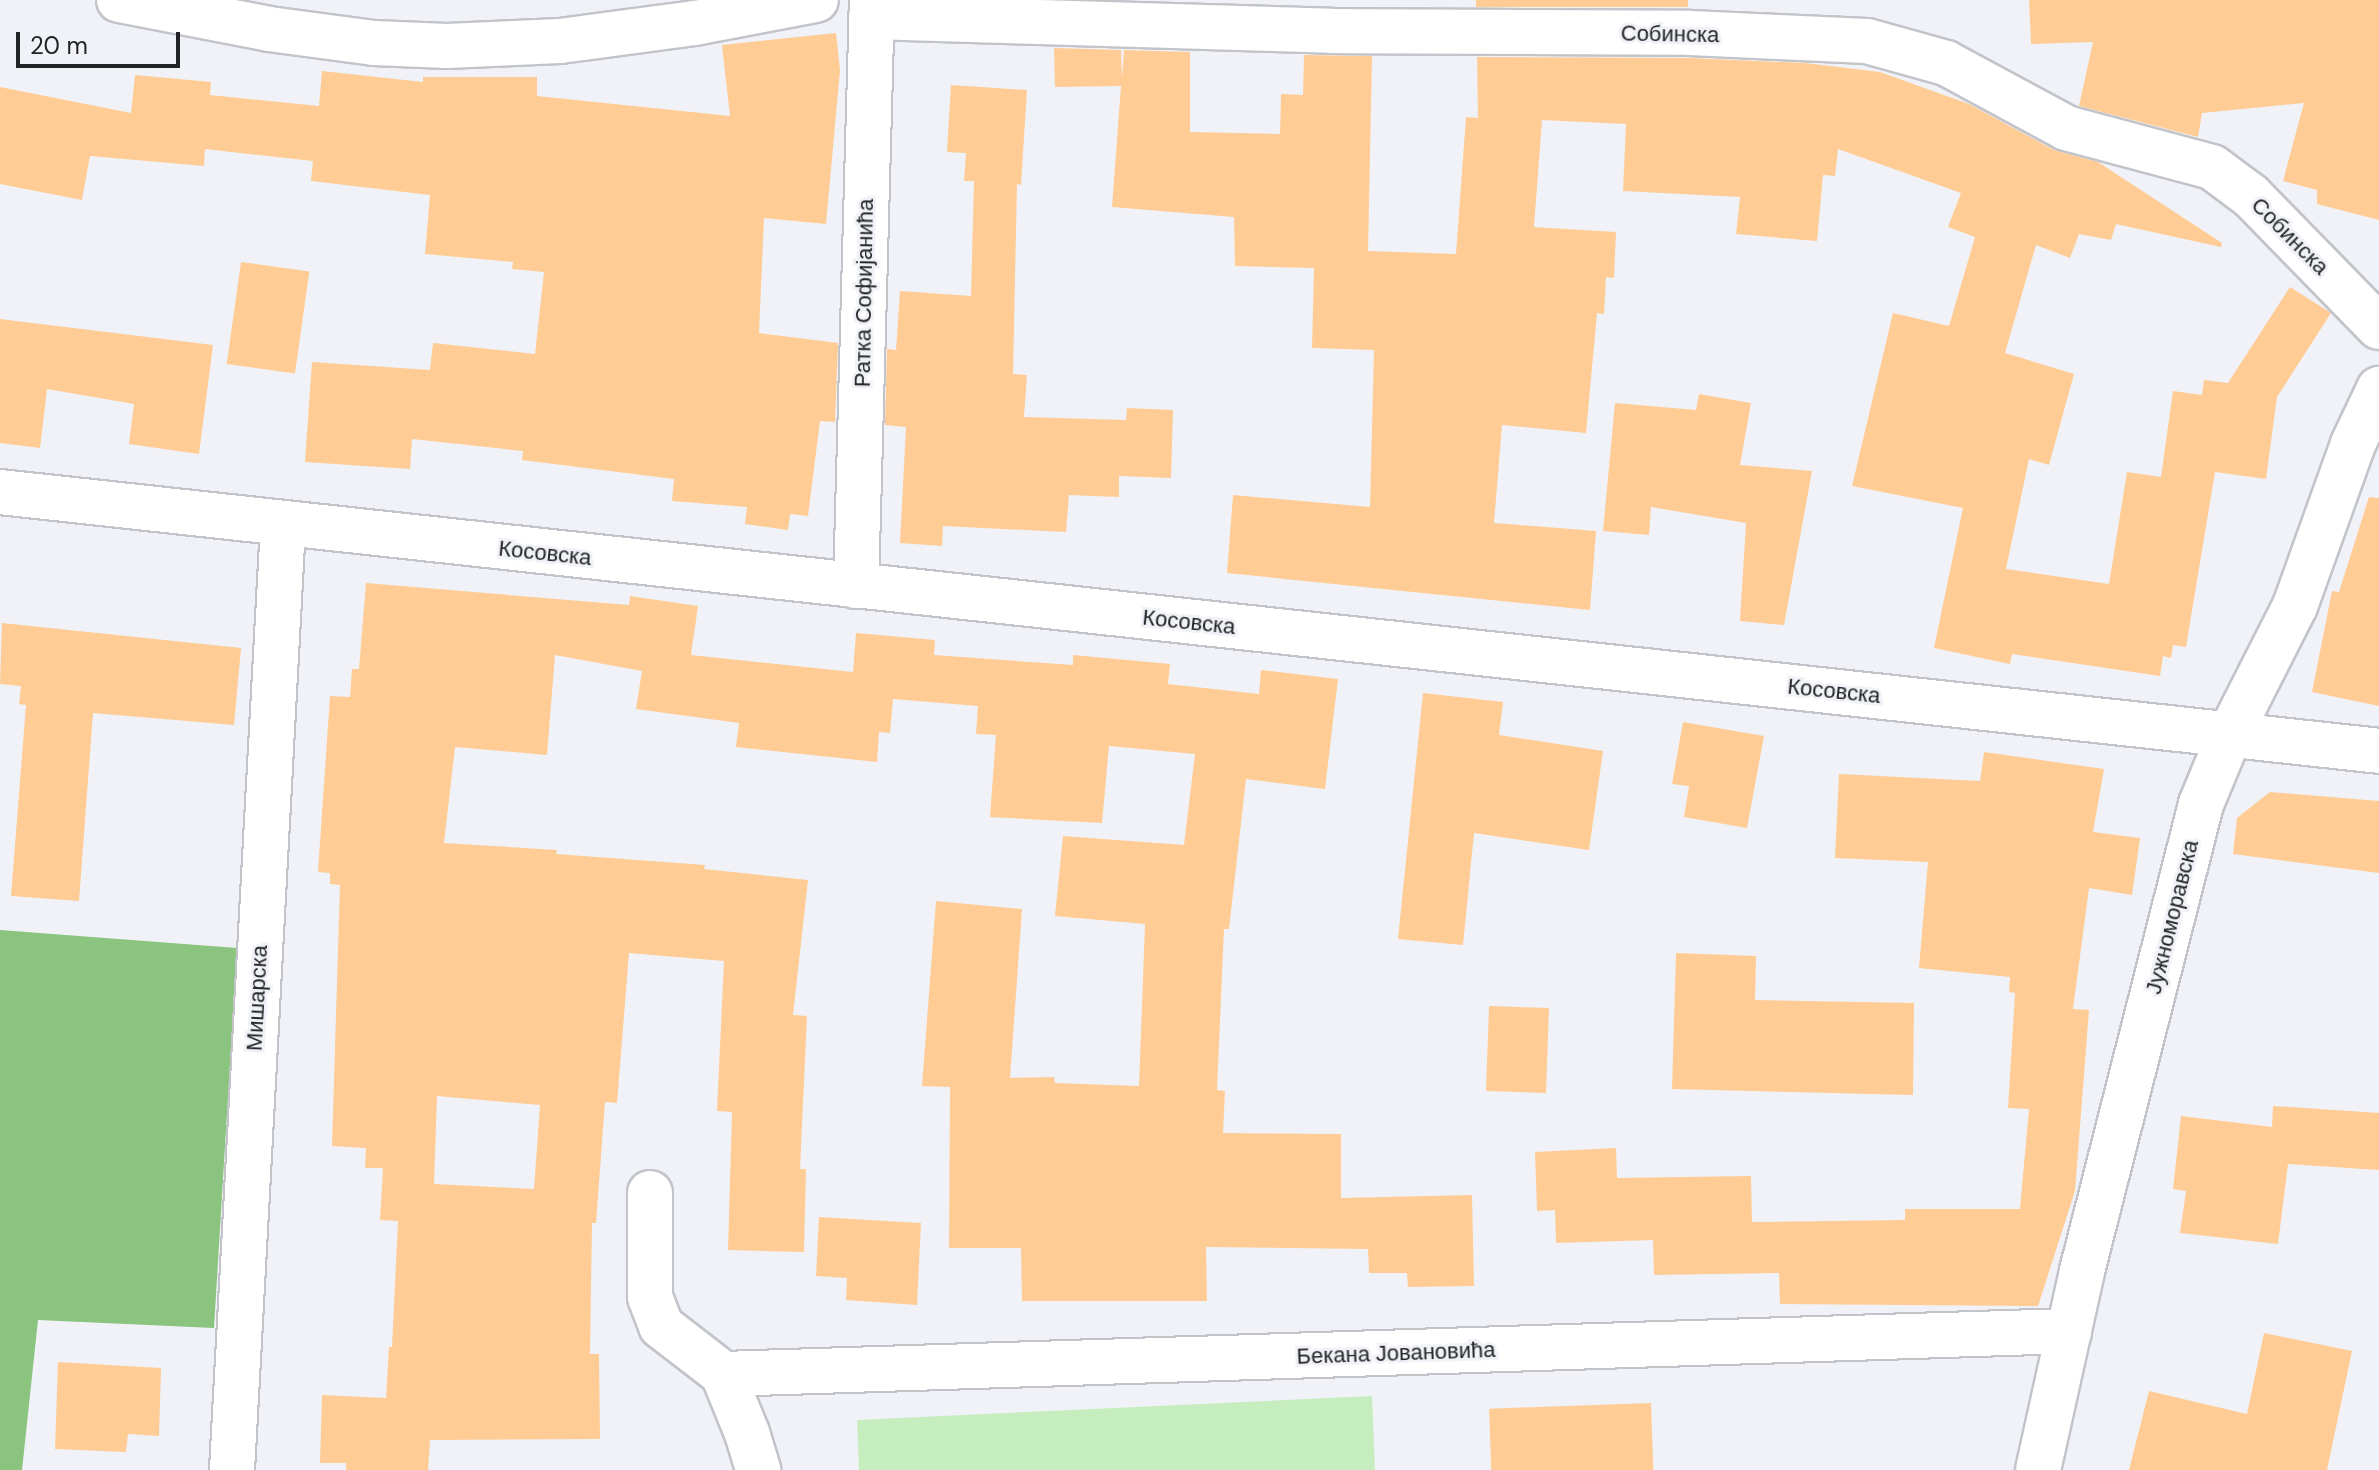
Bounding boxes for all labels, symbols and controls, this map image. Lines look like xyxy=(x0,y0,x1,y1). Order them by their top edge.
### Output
scale bar xyxy=(20,16,184,66)
street label: Собинска xyxy=(1621,20,1719,48)
text: 20 m xyxy=(30,30,88,61)
street label: Собинска xyxy=(2246,192,2334,280)
street label: Ратка Софијанића xyxy=(849,199,879,387)
street label: Косовска xyxy=(497,535,593,571)
street label: Косовска xyxy=(1141,604,1237,640)
street label: Косовска xyxy=(1786,673,1882,709)
street label: Јужноморавска xyxy=(2140,837,2204,997)
street label: Мишарска xyxy=(241,944,273,1052)
street label: Бекана Јовановића xyxy=(1296,1336,1496,1370)

